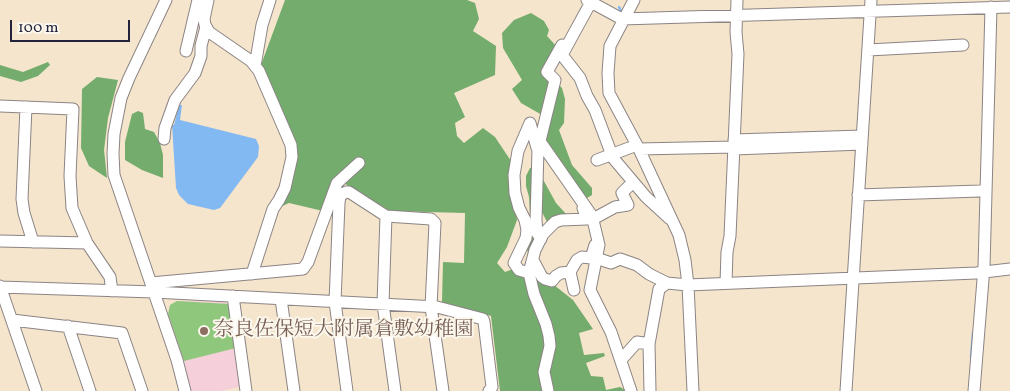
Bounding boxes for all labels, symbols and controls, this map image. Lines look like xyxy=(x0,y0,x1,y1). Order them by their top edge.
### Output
scale bar xyxy=(12,10,132,42)
text: 100 m xyxy=(18,18,58,39)
place label: 奈良佐保短大附属倉敷幼稚園 xyxy=(214,319,474,343)
marker: 奈良佐保短大附属倉敷幼稚園 xyxy=(198,325,210,337)

